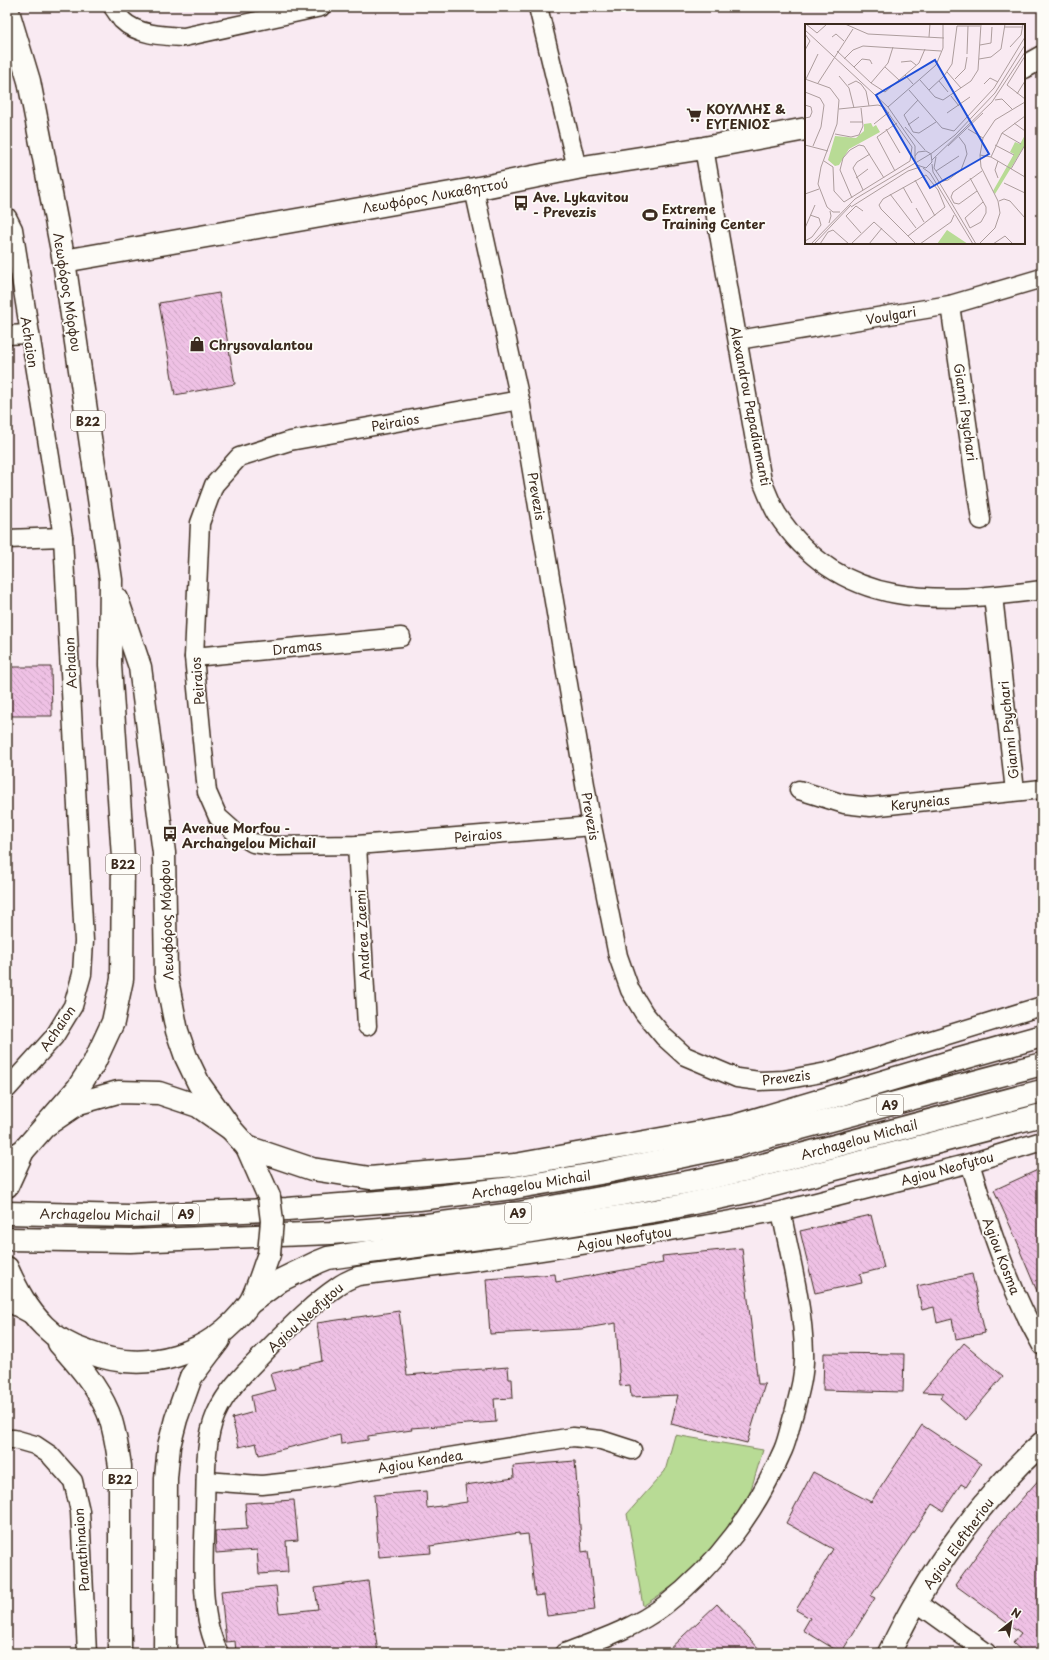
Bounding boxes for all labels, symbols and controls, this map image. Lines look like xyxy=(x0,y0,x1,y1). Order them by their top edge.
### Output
inset map xyxy=(805,24,1025,244)
place label: ΚΟΥΛΛΗΣ & ΕΥΓΕΝΙΟΣ xyxy=(706,99,786,133)
supermarket icon: ΚΟΥΛΛΗΣ & ΕΥΓΕΝΙΟΣ xyxy=(685,106,703,124)
street label: Λεωφόρος Λυκαβηττού xyxy=(361,173,509,217)
place label: Ave. Lykavitou - Prevezis xyxy=(532,187,629,221)
bus stop icon: Ave. Lykavitou - Prevezis xyxy=(512,194,530,212)
place label: Extreme Training Center xyxy=(662,199,766,233)
sports icon: Extreme Training Center xyxy=(641,206,659,224)
street label: Λεωφόρος Μόρφου xyxy=(49,231,87,353)
street label: Voulgari xyxy=(864,301,918,329)
street label: Achaion xyxy=(17,315,43,369)
street label: Alexandrou Papadiamanti xyxy=(726,324,776,488)
shop icon: Chrysovalantou xyxy=(188,335,206,353)
place label: Chrysovalantou xyxy=(209,335,313,354)
street label: Gianni Psychari xyxy=(950,362,982,462)
street label: Peiraios xyxy=(370,408,420,436)
road number: B22 xyxy=(71,411,105,431)
street label: Prevezis xyxy=(523,470,551,522)
street label: Dramas xyxy=(271,635,323,659)
street label: Achaion xyxy=(59,637,81,689)
street label: Peiraios xyxy=(185,656,209,706)
street label: Gianni Psychari xyxy=(993,680,1023,780)
street label: Keryneias xyxy=(889,789,951,815)
street label: Prevezis xyxy=(577,790,605,842)
place label: Avenue Morfou - Archangelou Michail xyxy=(181,818,316,852)
street label: Peiraios xyxy=(453,823,503,847)
bus stop icon: Avenue Morfou - Archangelou Michail xyxy=(161,825,179,843)
road number: B22 xyxy=(106,854,140,874)
street label: Λεωφόρος Μόρφου xyxy=(154,860,178,980)
street label: Andrea Zaemi xyxy=(350,889,374,981)
street label: Achaion xyxy=(35,1001,79,1055)
street label: Prevezis xyxy=(761,1065,811,1089)
road number: A9 xyxy=(877,1095,903,1115)
street label: Archagelou Michail xyxy=(798,1114,920,1164)
street label: Agiou Neofytou xyxy=(898,1146,996,1190)
street label: Archagelou Michail xyxy=(470,1165,592,1203)
street label: Archagelou Michail xyxy=(40,1203,160,1225)
road number: A9 xyxy=(505,1203,531,1223)
road number: A9 xyxy=(173,1204,199,1224)
street label: Agiou Kosma xyxy=(979,1215,1026,1298)
street label: Agiou Neofytou xyxy=(575,1221,673,1255)
street label: Agiou Neofytou xyxy=(263,1278,347,1356)
street label: Agiou Kendea xyxy=(376,1445,465,1477)
road number: B22 xyxy=(103,1469,137,1489)
street label: Agiou Eleftheriou xyxy=(918,1493,998,1593)
street label: Panathinaion xyxy=(69,1507,93,1593)
north arrow xyxy=(991,1602,1031,1642)
text: N xyxy=(1008,1603,1025,1623)

